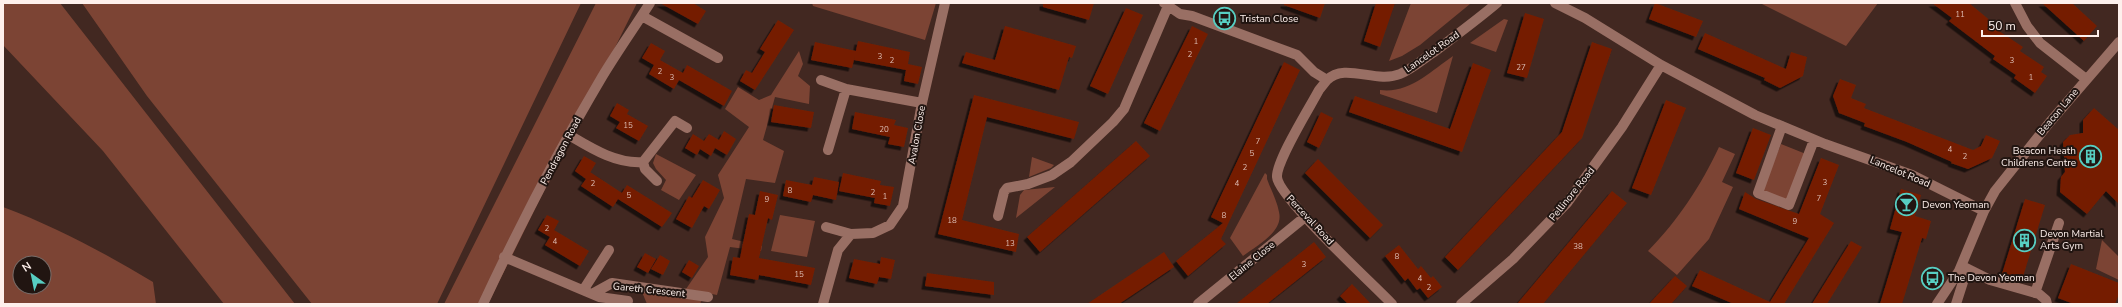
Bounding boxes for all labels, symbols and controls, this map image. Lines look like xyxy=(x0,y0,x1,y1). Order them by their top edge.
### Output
bus stop icon: Tristan Close xyxy=(1211,6,1237,32)
house number: 11 xyxy=(1955,9,1965,20)
place label: Tristan Close xyxy=(1240,12,1298,26)
scale bar xyxy=(1982,12,2098,38)
text: 50 m xyxy=(1988,18,2016,34)
street label: Lancelot Road xyxy=(1402,28,1462,76)
house number: 1 xyxy=(1194,36,1199,47)
house number: 2 xyxy=(1188,49,1193,60)
house number: 3 xyxy=(878,51,883,62)
house number: 2 xyxy=(890,55,895,66)
house number: 3 xyxy=(2010,55,2015,66)
house number: 27 xyxy=(1516,62,1526,73)
house number: 2 xyxy=(658,66,663,77)
house number: 3 xyxy=(670,72,675,83)
house number: 1 xyxy=(2029,72,2034,83)
street label: Beacon Lane xyxy=(2034,85,2082,139)
street label: Avalon Close xyxy=(905,105,929,165)
street label: Pendragon Road xyxy=(537,115,585,187)
house number: 15 xyxy=(623,120,633,131)
house number: 20 xyxy=(879,124,889,135)
house number: 7 xyxy=(1256,136,1261,147)
house number: 4 xyxy=(1948,144,1953,155)
place label: Beacon Heath Childrens Centre xyxy=(2001,144,2076,170)
building icon: Beacon Heath Childrens Centre xyxy=(2078,144,2104,170)
house number: 5 xyxy=(1250,148,1255,159)
house number: 2 xyxy=(1963,151,1968,162)
street label: Lancelot Road xyxy=(1868,153,1932,191)
house number: 2 xyxy=(1243,162,1248,173)
street label: Pellinore Road xyxy=(1546,164,1598,224)
house number: 3 xyxy=(1823,177,1828,188)
house number: 2 xyxy=(591,178,596,189)
house number: 4 xyxy=(1235,178,1240,189)
house number: 8 xyxy=(788,185,793,196)
house number: 2 xyxy=(871,187,876,198)
house number: 5 xyxy=(627,190,632,201)
house number: 1 xyxy=(883,191,888,202)
street label: Perceval Road xyxy=(1283,192,1337,248)
bar icon: Devon Yeoman xyxy=(1894,192,1920,218)
house number: 7 xyxy=(1817,193,1822,204)
house number: 9 xyxy=(765,194,770,205)
place label: Devon Yeoman xyxy=(1922,198,1989,212)
house number: 8 xyxy=(1222,210,1227,221)
house number: 18 xyxy=(947,215,957,226)
house number: 9 xyxy=(1793,216,1798,227)
house number: 2 xyxy=(545,223,550,234)
building icon: Devon Martial Arts Gym xyxy=(2011,227,2037,253)
place label: Devon Martial Arts Gym xyxy=(2040,227,2103,253)
house number: 4 xyxy=(553,236,558,247)
house number: 13 xyxy=(1005,238,1015,249)
street label: Elaine Close xyxy=(1226,238,1278,284)
house number: 38 xyxy=(1573,241,1583,252)
house number: 8 xyxy=(1395,251,1400,262)
north arrow xyxy=(12,255,52,295)
text: N xyxy=(19,259,34,276)
house number: 3 xyxy=(1302,259,1307,270)
bus stop icon: The Devon Yeoman xyxy=(1919,265,1945,291)
house number: 15 xyxy=(794,269,804,280)
place label: The Devon Yeoman xyxy=(1948,271,2035,285)
house number: 4 xyxy=(1418,273,1423,284)
street label: Gareth Crescent xyxy=(612,279,686,301)
house number: 2 xyxy=(1427,282,1432,293)

